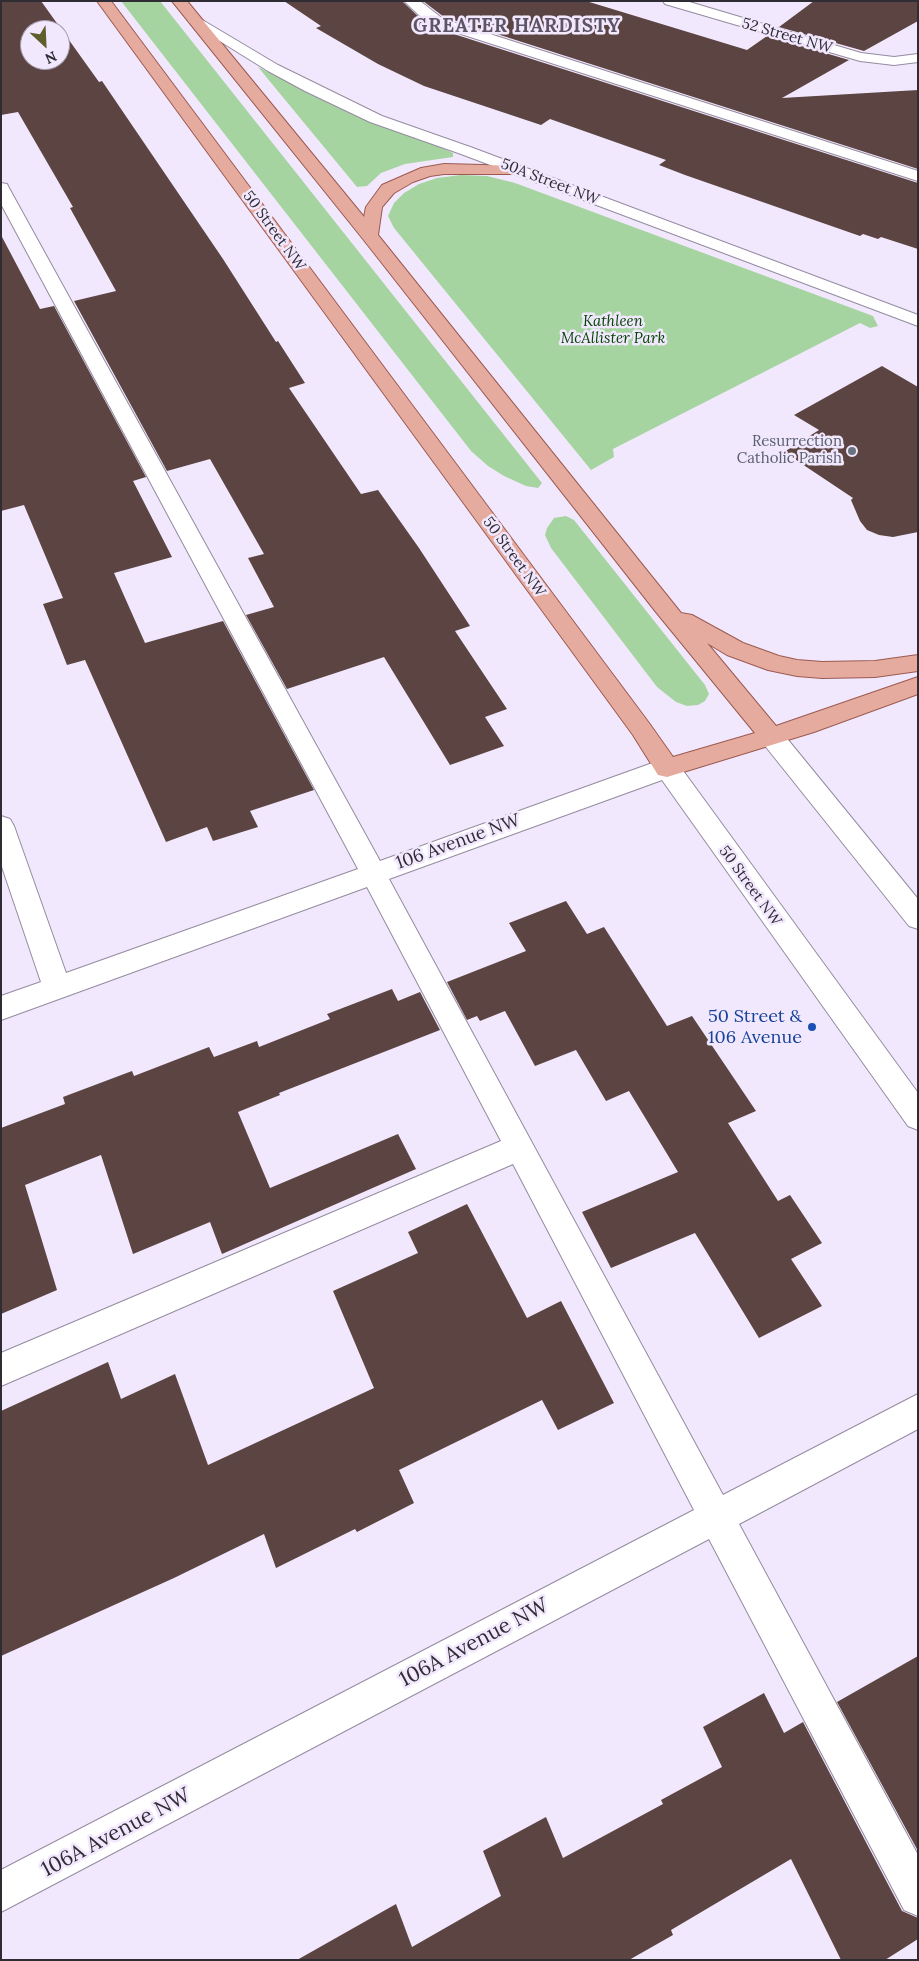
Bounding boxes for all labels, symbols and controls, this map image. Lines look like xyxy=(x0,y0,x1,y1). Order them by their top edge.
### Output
street label: 52 Street NW xyxy=(740,15,834,57)
district label: GREATER HARDISTY xyxy=(411,16,623,38)
north arrow xyxy=(20,20,70,70)
text: N xyxy=(42,47,60,68)
street label: 50A Street NW xyxy=(498,155,602,209)
street label: 50 Street NW xyxy=(239,188,309,274)
park label: Kathleen McAllister Park xyxy=(561,313,665,348)
place label: Resurrection Catholic Parish xyxy=(737,433,842,468)
marker: Resurrection Catholic Parish xyxy=(846,445,858,457)
street label: 50 Street NW xyxy=(479,514,549,600)
street label: 106 Avenue NW xyxy=(393,810,523,874)
street label: 50 Street NW xyxy=(715,843,785,929)
place label: 50 Street & 106 Avenue xyxy=(708,1006,802,1048)
marker: 50 Street & 106 Avenue xyxy=(806,1021,818,1033)
street label: 106A Avenue NW xyxy=(395,1593,553,1693)
street label: 106A Avenue NW xyxy=(37,1783,195,1883)

